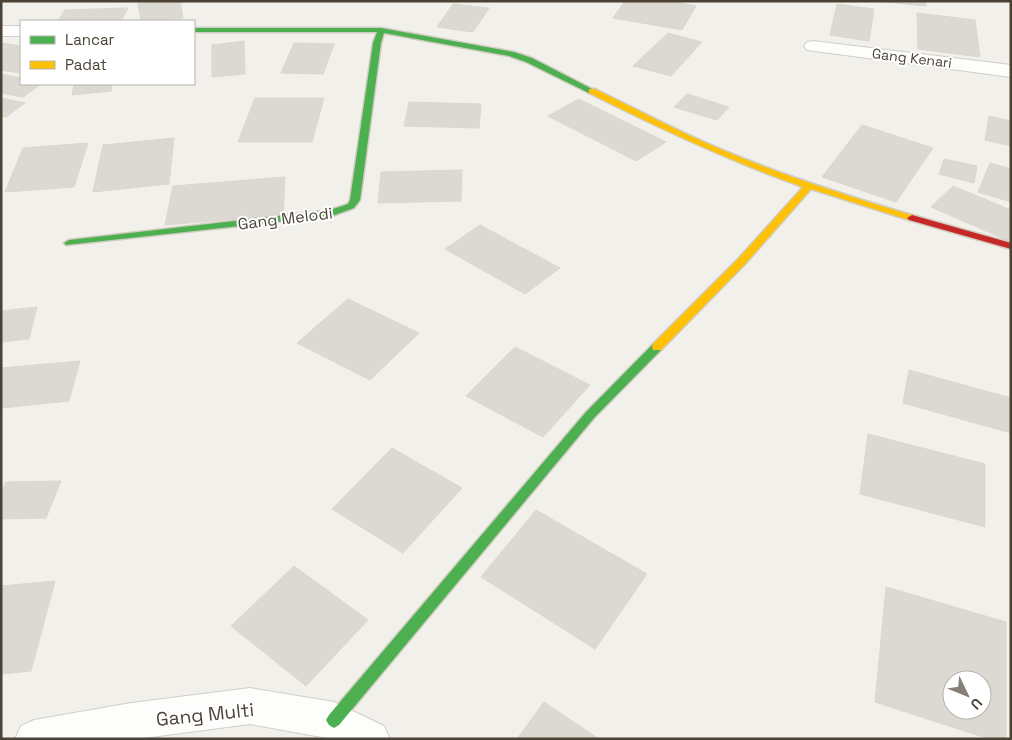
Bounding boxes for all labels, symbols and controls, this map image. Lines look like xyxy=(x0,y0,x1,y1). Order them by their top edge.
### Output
legend xyxy=(20,20,195,85)
text: Lancar xyxy=(65,30,115,49)
street label: Gang Kenari xyxy=(871,44,953,72)
text: Padat xyxy=(65,55,107,74)
street label: Gang Melodi xyxy=(236,202,334,235)
north arrow xyxy=(942,670,992,720)
text: U xyxy=(967,694,986,713)
street label: Gang Multi xyxy=(155,697,255,732)

